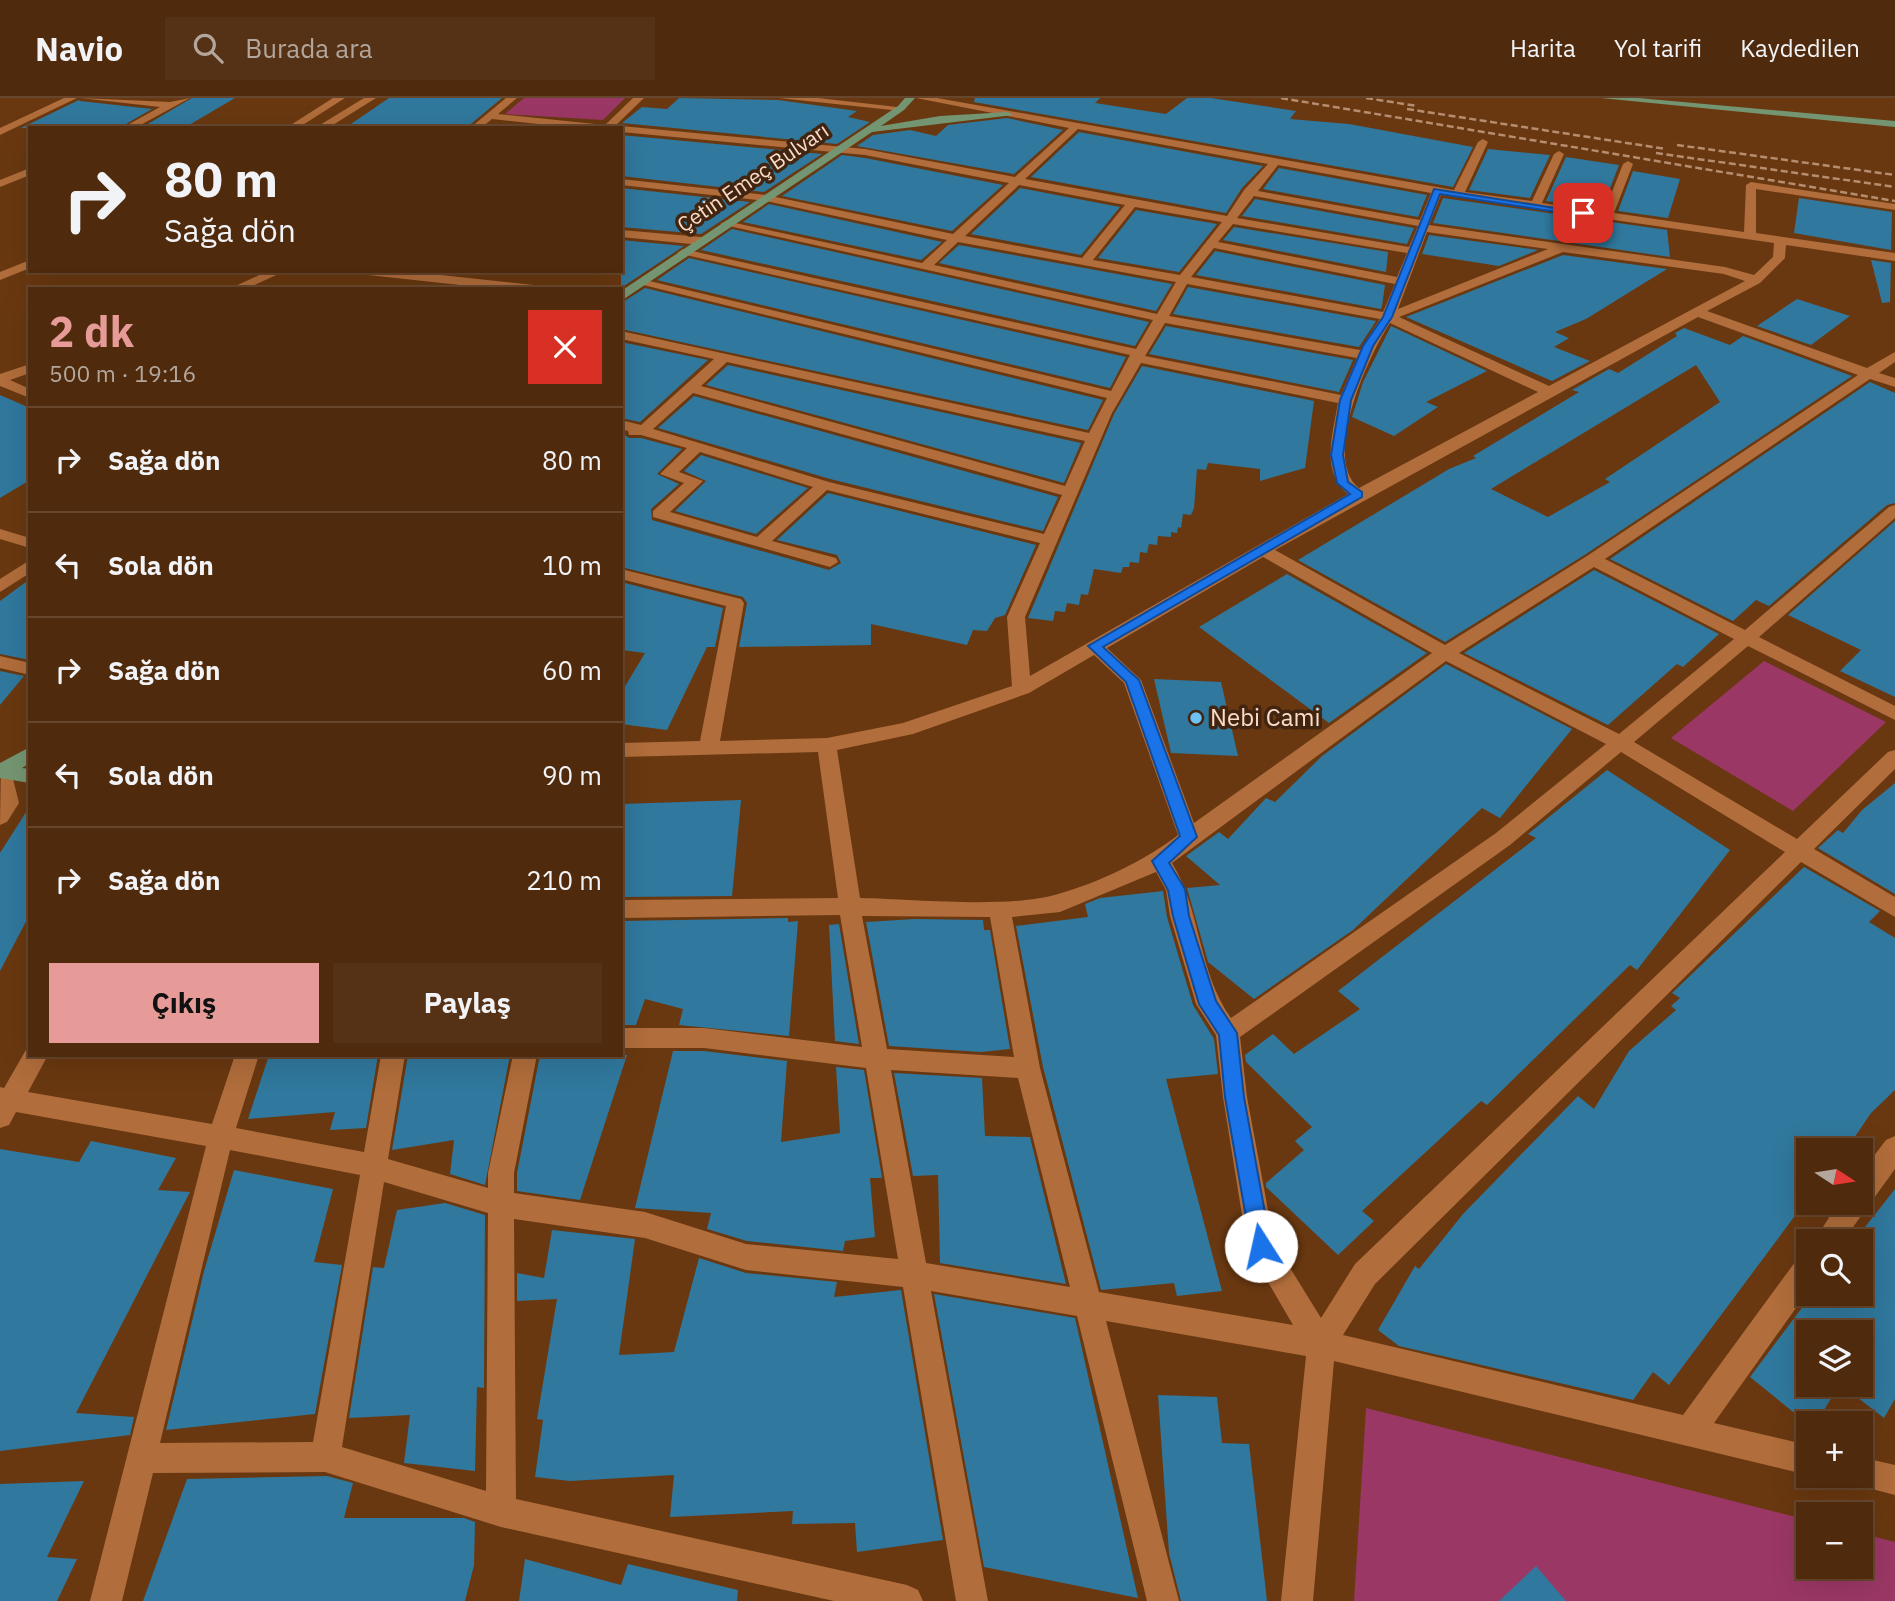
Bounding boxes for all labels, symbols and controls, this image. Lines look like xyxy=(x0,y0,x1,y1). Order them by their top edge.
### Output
search box xyxy=(165,17,655,80)
text: Navio xyxy=(35,27,123,70)
icon: search xyxy=(189,29,227,67)
text: Burada ara xyxy=(245,31,373,65)
text: Harita xyxy=(1510,32,1576,64)
text: Yol tarifi xyxy=(1614,32,1702,64)
text: Kaydedilen xyxy=(1740,32,1860,64)
street label: Çetin Emeç Bulvarı xyxy=(671,116,834,238)
text: 80 m xyxy=(164,147,278,210)
icon: right xyxy=(49,154,140,245)
pin xyxy=(1553,183,1613,243)
icon: arrive xyxy=(1564,194,1602,232)
text: Sağa dön xyxy=(164,209,296,251)
text: 2 dk xyxy=(49,304,134,359)
button: close xyxy=(528,310,602,384)
text: 500 m · 19:16 xyxy=(49,358,196,388)
icon: right xyxy=(49,441,87,479)
text: Sağa dön xyxy=(108,443,220,477)
text: 80 m xyxy=(542,443,602,477)
icon: left xyxy=(49,546,87,584)
text: Sola dön xyxy=(108,548,214,582)
text: 10 m xyxy=(542,548,602,582)
icon: right xyxy=(49,651,87,689)
text: Sağa dön xyxy=(108,653,220,687)
text: 60 m xyxy=(542,653,602,687)
place label: Nebi Cami xyxy=(1210,701,1320,733)
marker: Nebi Cami xyxy=(1188,710,1204,726)
icon: left xyxy=(49,756,87,794)
text: Sola dön xyxy=(108,758,214,792)
text: 90 m xyxy=(542,758,602,792)
icon: right xyxy=(49,861,87,899)
text: Sağa dön xyxy=(108,863,220,897)
text: 210 m xyxy=(526,863,602,897)
button: Çıkış xyxy=(49,963,319,1043)
button: Paylaş xyxy=(333,963,602,1043)
north arrow xyxy=(1796,1138,1872,1214)
map controls xyxy=(1796,1138,1873,1579)
position arrow xyxy=(1224,1209,1298,1283)
button: search xyxy=(1796,1229,1873,1306)
button: layers xyxy=(1796,1320,1873,1397)
button: + xyxy=(1796,1411,1873,1488)
button: − xyxy=(1796,1502,1873,1579)

